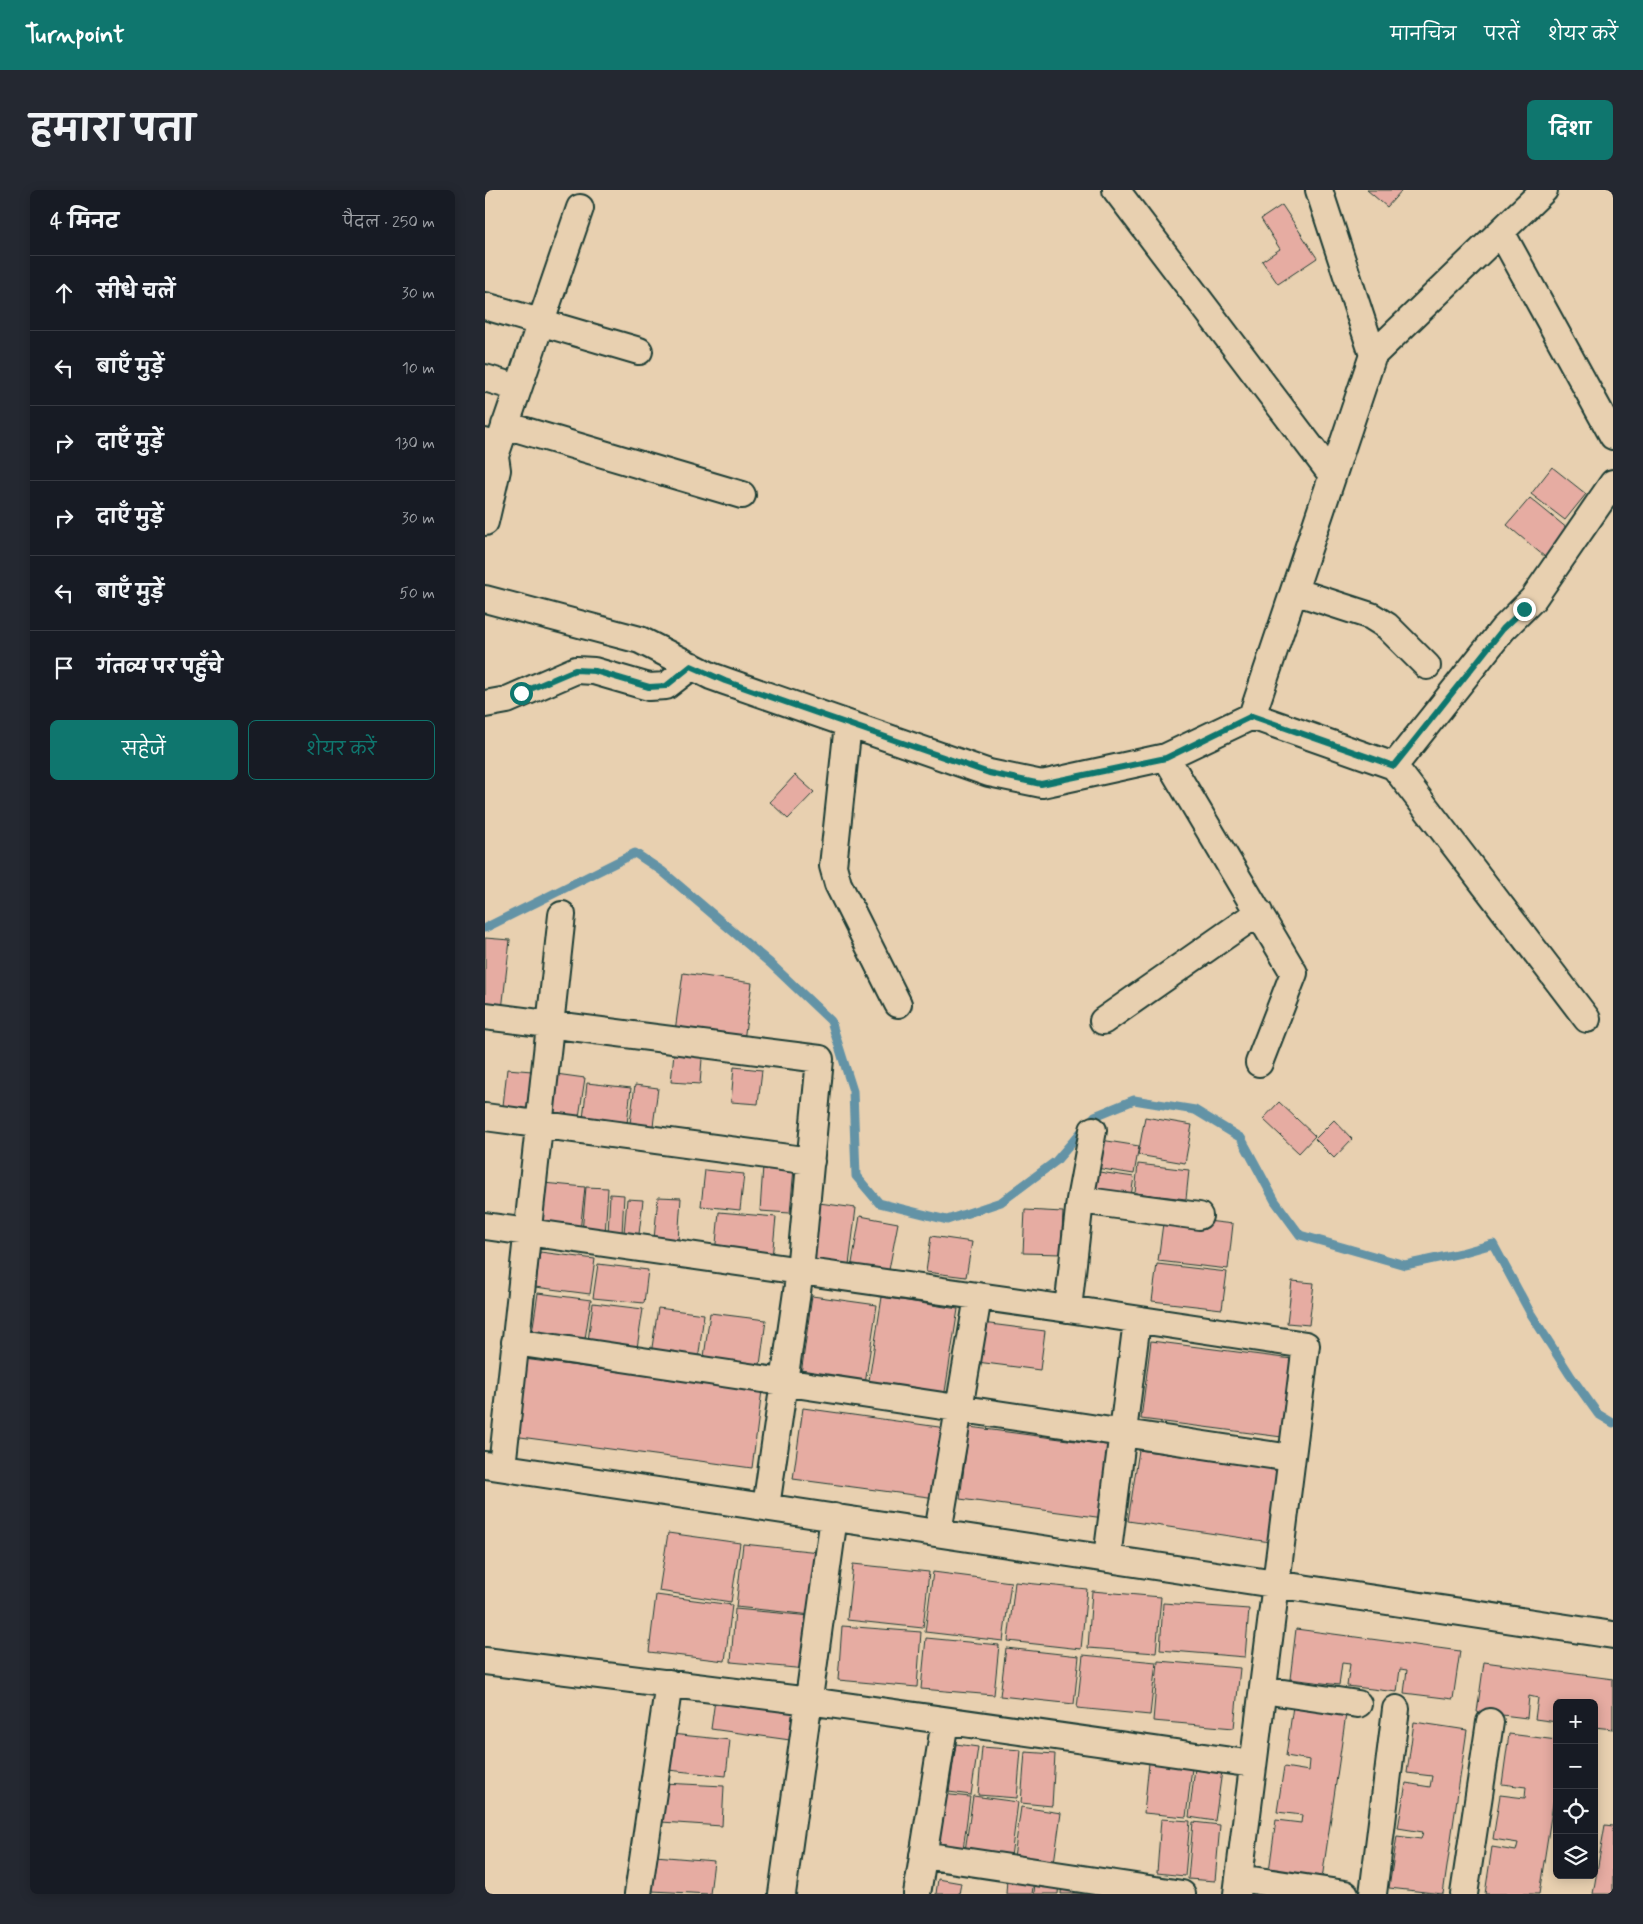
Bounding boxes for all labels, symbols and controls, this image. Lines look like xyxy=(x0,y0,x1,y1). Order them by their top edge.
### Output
text: Turnpoint xyxy=(25,20,125,51)
text: मानचित्र xyxy=(1390,23,1456,47)
text: परतें xyxy=(1484,23,1520,47)
text: शेयर करें xyxy=(1548,23,1618,47)
button: दिशा xyxy=(1527,100,1613,160)
text: हमारा पता xyxy=(30,107,195,153)
text: 4 मिनट xyxy=(50,208,119,236)
text: पैदल · 250 m xyxy=(343,212,435,233)
icon: ahead xyxy=(50,279,78,307)
text: सीधे चलें xyxy=(97,280,175,305)
text: 30 m xyxy=(402,283,435,304)
icon: left xyxy=(50,354,78,382)
text: बाएँ मुड़ें xyxy=(97,355,164,380)
text: 10 m xyxy=(402,358,435,379)
icon: right xyxy=(50,429,78,457)
text: दाएँ मुड़ें xyxy=(97,430,163,455)
text: 130 m xyxy=(394,433,435,454)
icon: right xyxy=(50,504,78,532)
text: दाएँ मुड़ें xyxy=(97,505,163,530)
text: 30 m xyxy=(402,508,435,529)
icon: left xyxy=(50,579,78,607)
text: बाएँ मुड़ें xyxy=(97,580,164,605)
text: 50 m xyxy=(399,583,435,604)
route end xyxy=(1513,598,1536,621)
icon: arrive xyxy=(50,654,78,682)
text: गंतव्य पर पहुँचे xyxy=(97,655,223,680)
route start xyxy=(510,682,533,705)
button: सहेजें xyxy=(50,720,238,780)
button: शेयर करें xyxy=(248,720,435,780)
map controls xyxy=(1553,1699,1598,1879)
button: + xyxy=(1553,1699,1598,1744)
button: − xyxy=(1553,1744,1598,1789)
button: locate xyxy=(1553,1789,1598,1834)
button: layers xyxy=(1553,1834,1598,1879)

